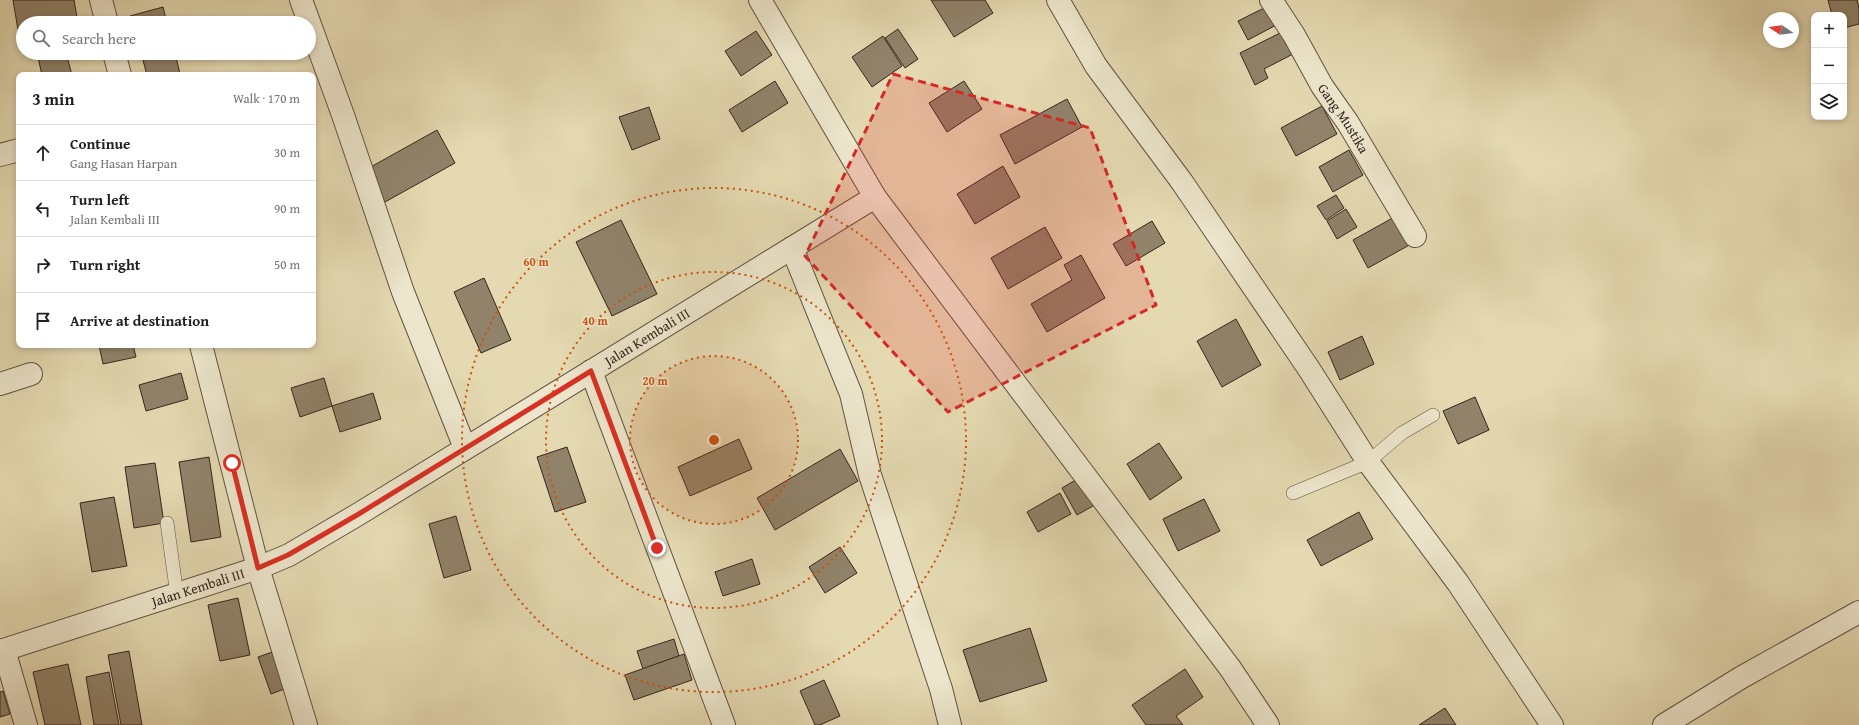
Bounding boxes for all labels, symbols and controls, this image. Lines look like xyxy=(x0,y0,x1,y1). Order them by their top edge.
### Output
north arrow xyxy=(1763,12,1799,48)
map controls xyxy=(1811,12,1847,120)
button: + xyxy=(1811,12,1847,48)
search box xyxy=(16,16,316,60)
icon: search xyxy=(30,27,52,49)
text: Search here xyxy=(62,28,136,49)
button: − xyxy=(1811,48,1847,84)
street label: Gang Mustika xyxy=(1313,79,1374,157)
button: layers xyxy=(1811,84,1847,120)
text: 3 min xyxy=(32,86,74,111)
text: Walk · 170 m xyxy=(233,89,300,108)
text: Continue xyxy=(70,133,131,154)
icon: ahead xyxy=(32,142,54,164)
text: 30 m xyxy=(274,143,300,162)
text: Gang Hasan Harpan xyxy=(70,154,177,173)
text: Turn left xyxy=(70,189,129,210)
icon: left xyxy=(32,198,54,220)
text: 90 m xyxy=(274,199,300,218)
text: Jalan Kembali III xyxy=(70,210,160,229)
text: 60 m xyxy=(523,253,549,270)
icon: right xyxy=(32,254,54,276)
text: Turn right xyxy=(70,254,141,275)
text: 50 m xyxy=(274,255,300,274)
street label: Jalan Kembali III xyxy=(599,303,694,372)
icon: arrive xyxy=(32,310,54,332)
text: Arrive at destination xyxy=(70,310,209,331)
text: 40 m xyxy=(582,312,608,329)
text: 20 m xyxy=(642,372,668,389)
centre of rings xyxy=(707,433,721,447)
route start xyxy=(223,454,241,472)
route end xyxy=(648,539,666,557)
street label: Jalan Kembali III xyxy=(147,563,247,612)

